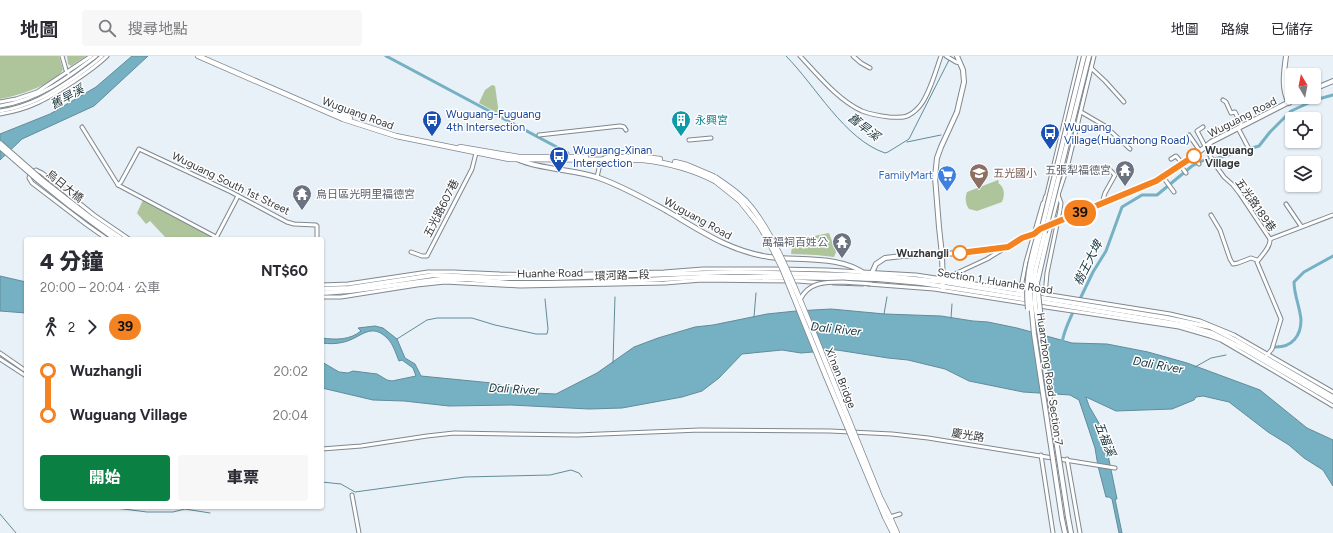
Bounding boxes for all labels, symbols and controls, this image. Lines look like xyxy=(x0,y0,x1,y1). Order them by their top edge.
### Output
search box xyxy=(82,10,362,46)
icon: search xyxy=(96,17,118,39)
text: 地圖 xyxy=(20,18,58,41)
text: 搜尋地點 xyxy=(128,20,188,38)
text: 地圖 xyxy=(1171,21,1199,38)
text: 路線 xyxy=(1221,21,1249,38)
text: 已儲存 xyxy=(1271,21,1313,38)
north arrow xyxy=(1285,68,1321,104)
map controls xyxy=(1285,68,1321,192)
water label: 舊旱溪 xyxy=(48,81,88,112)
street label: Wuguang Road xyxy=(320,94,396,132)
street label: Wuguang Road xyxy=(1206,95,1279,140)
place label: Wuguang-Fuguang 4th Intersection xyxy=(446,108,541,134)
bus stop icon: Wuguang-Fuguang 4th Intersection xyxy=(421,109,443,137)
building icon: 永興宮 xyxy=(670,109,692,137)
water label: 舊旱溪 xyxy=(846,110,884,145)
button: locate xyxy=(1285,112,1321,148)
place label: 永興宮 xyxy=(695,114,728,127)
place label: Wuguang Village(Huanzhong Road) xyxy=(1064,121,1190,147)
bus stop icon: Wuguang Village(Huanzhong Road) xyxy=(1039,122,1061,150)
place label: Wuguang-Xinan Intersection xyxy=(573,144,652,170)
place label: Wuguang Village xyxy=(1205,144,1254,170)
bus stop icon: Wuguang-Xinan Intersection xyxy=(548,145,570,173)
marker: Wuguang Village xyxy=(1186,148,1202,164)
street label: Wuguang South 1st Street xyxy=(170,149,292,218)
button: layers xyxy=(1285,156,1321,192)
temple icon: 五張犁福德宮 xyxy=(1114,159,1136,187)
school or university icon: 五光國小 xyxy=(968,162,990,190)
supermarket icon: FamilyMart xyxy=(936,164,958,192)
place label: 五張犁福德宮 xyxy=(1045,164,1111,177)
street label: 烏日大橋 xyxy=(43,167,86,205)
place label: 五光國小 xyxy=(993,167,1037,180)
place label: FamilyMart xyxy=(879,169,933,182)
street label: 五光路189巷 xyxy=(1233,176,1279,234)
street label: 五光路607巷 xyxy=(421,177,462,239)
temple icon: 烏日區光明里福德宮 xyxy=(291,183,313,211)
place label: 烏日區光明里福德宮 xyxy=(316,188,415,201)
street label: Wuguang Road xyxy=(662,194,734,242)
line badge: 39 xyxy=(1062,200,1098,226)
text: 39 xyxy=(1072,204,1088,221)
temple icon: 萬福祠百姓公 xyxy=(831,231,853,259)
place label: 萬福祠百姓公 xyxy=(762,236,828,249)
water label: 樹王大埤 xyxy=(1071,237,1106,288)
marker: Wuzhangli xyxy=(952,245,968,261)
place label: Wuzhangli xyxy=(896,247,949,260)
text: 4 分鐘 xyxy=(40,248,103,275)
text: NT$60 xyxy=(261,262,308,280)
street label: Huanhe Road xyxy=(517,266,583,281)
street label: Section 1, Huanhe Road xyxy=(936,266,1054,297)
street label: 環河路二段 xyxy=(594,268,650,283)
text: 20:00 – 20:04 · 公車 xyxy=(40,280,160,295)
street label: Huanzhong Road Section 7 xyxy=(1034,312,1065,446)
icon: walk xyxy=(40,316,62,338)
icon: forward xyxy=(81,316,103,338)
text: 39 xyxy=(117,318,133,335)
water label: Dali River xyxy=(810,319,863,339)
text: 2 xyxy=(68,320,75,335)
street label: Xi'nan Bridge xyxy=(823,346,859,410)
water label: Dali River xyxy=(1132,354,1185,376)
text: Wuzhangli xyxy=(70,362,142,380)
text: 20:02 xyxy=(274,364,308,379)
water label: Dali River xyxy=(488,381,541,397)
text: Wuguang Village xyxy=(70,406,187,424)
text: 20:04 xyxy=(273,408,308,423)
water label: 五福溪 xyxy=(1092,420,1119,460)
street label: 慶光路 xyxy=(951,426,985,444)
button: 開始 xyxy=(40,455,170,501)
button: 車票 xyxy=(178,455,308,501)

